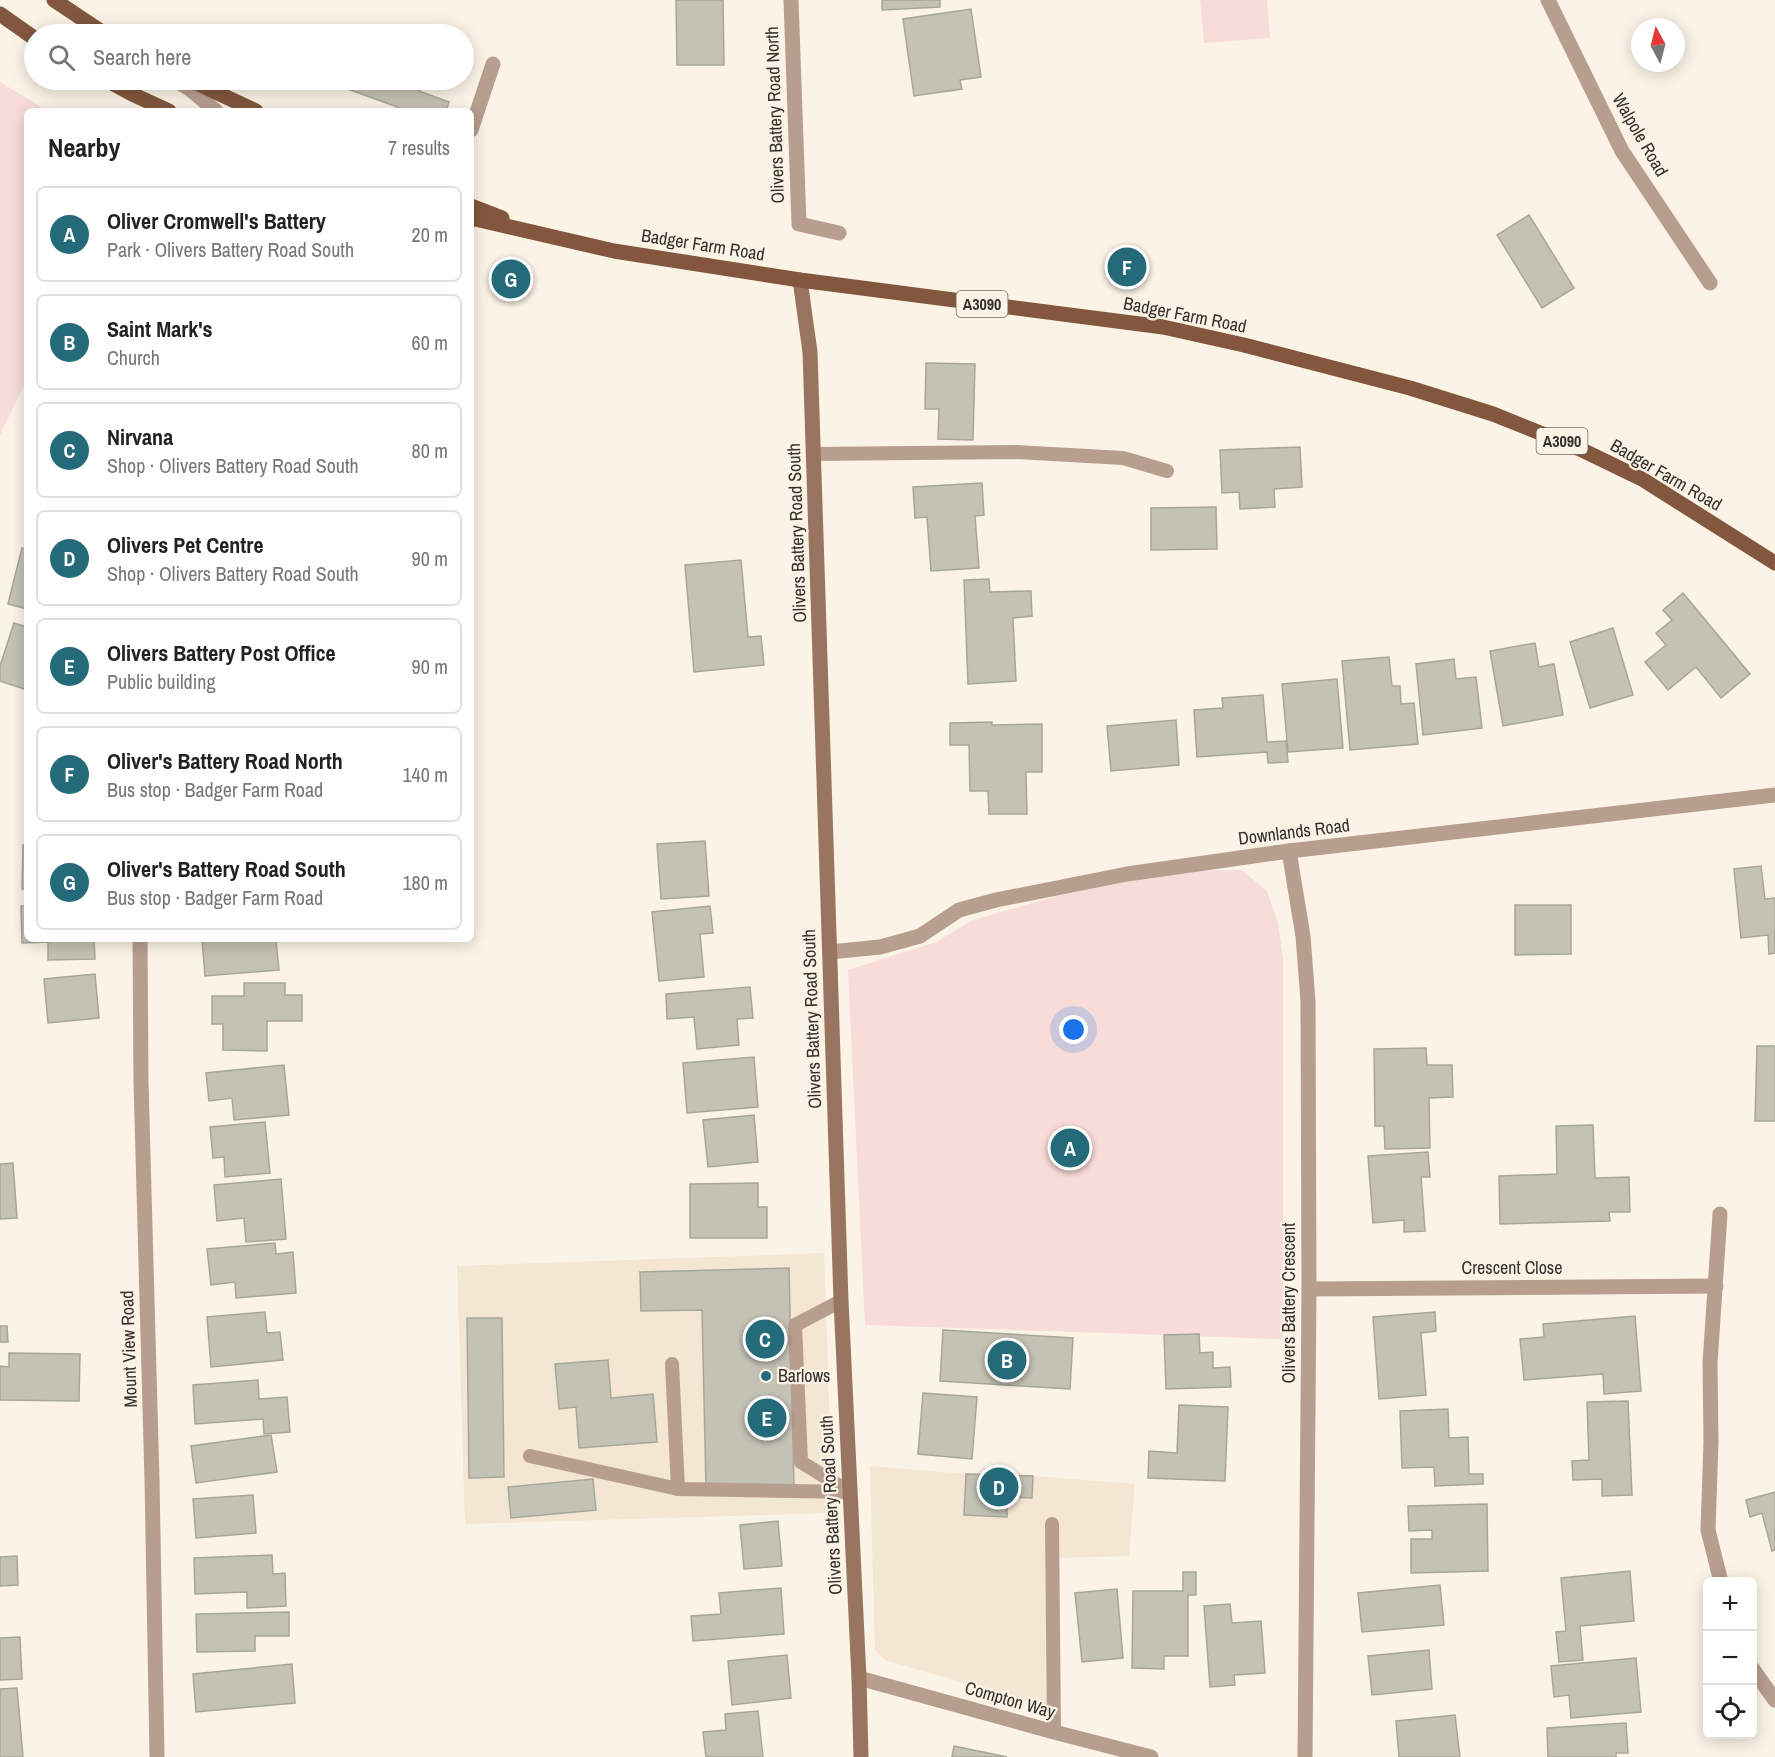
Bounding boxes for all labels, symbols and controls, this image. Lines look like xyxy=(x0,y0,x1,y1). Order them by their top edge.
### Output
north arrow xyxy=(1631,18,1685,72)
search box xyxy=(24,24,474,90)
street label: Olivers Battery Road North xyxy=(759,26,790,204)
icon: search xyxy=(45,41,78,74)
text: Search here xyxy=(93,42,191,72)
street label: Walpole Road xyxy=(1607,89,1674,181)
text: Nearby xyxy=(48,130,120,165)
text: 7 results xyxy=(388,134,450,161)
text: Oliver Cromwell's Battery xyxy=(107,206,326,236)
text: A xyxy=(64,221,75,248)
text: 20 m xyxy=(412,221,448,248)
street label: Badger Farm Road xyxy=(639,222,767,267)
text: Park · Olivers Battery Road South xyxy=(107,236,354,263)
pin: F xyxy=(1108,244,1146,290)
pin: G xyxy=(492,256,530,302)
street label: Badger Farm Road xyxy=(1121,290,1249,339)
road number: A3090 xyxy=(956,291,1008,317)
text: Saint Mark's xyxy=(107,314,213,344)
text: B xyxy=(64,329,75,356)
text: 60 m xyxy=(412,329,448,356)
text: Church xyxy=(107,344,160,371)
text: Nirvana xyxy=(107,422,173,452)
road number: A3090 xyxy=(1536,428,1588,454)
street label: Badger Farm Road xyxy=(1606,433,1727,517)
text: C xyxy=(64,437,75,464)
text: 80 m xyxy=(412,437,448,464)
street label: Olivers Battery Road South xyxy=(781,443,812,623)
text: Shop · Olivers Battery Road South xyxy=(107,452,359,479)
text: Olivers Pet Centre xyxy=(107,530,263,560)
text: D xyxy=(64,545,75,572)
text: 90 m xyxy=(412,545,448,572)
text: Shop · Olivers Battery Road South xyxy=(107,560,359,587)
text: Olivers Battery Post Office xyxy=(107,638,336,668)
text: E xyxy=(64,653,75,680)
text: 90 m xyxy=(412,653,448,680)
text: Public building xyxy=(107,668,216,695)
text: Oliver's Battery Road North xyxy=(107,746,343,776)
text: F xyxy=(64,761,75,788)
text: 140 m xyxy=(402,761,448,788)
text: Bus stop · Badger Farm Road xyxy=(107,776,323,803)
street label: Downlands Road xyxy=(1237,812,1351,851)
text: Oliver's Battery Road South xyxy=(107,854,346,884)
text: G xyxy=(63,869,76,896)
text: 180 m xyxy=(402,869,448,896)
text: Bus stop · Badger Farm Road xyxy=(107,884,323,911)
street label: Olivers Battery Road South xyxy=(796,929,827,1109)
your location xyxy=(1059,1015,1088,1044)
pin: A xyxy=(1050,1126,1090,1170)
street label: Olivers Battery Crescent xyxy=(1276,1223,1301,1383)
street label: Crescent Close xyxy=(1462,1255,1562,1280)
street label: Mount View Road xyxy=(114,1290,143,1408)
pin: C xyxy=(746,1316,784,1362)
pin: B xyxy=(988,1338,1026,1382)
place label: Barlows xyxy=(778,1363,831,1388)
marker: Barlows xyxy=(759,1369,773,1383)
pin: E xyxy=(748,1396,786,1440)
street label: Olivers Battery Road South xyxy=(813,1415,848,1595)
pin: D xyxy=(980,1464,1018,1510)
map controls xyxy=(1703,1577,1757,1739)
button: + xyxy=(1703,1577,1757,1631)
button: − xyxy=(1703,1631,1757,1685)
street label: Compton Way xyxy=(962,1675,1059,1725)
button: locate xyxy=(1703,1685,1757,1739)

